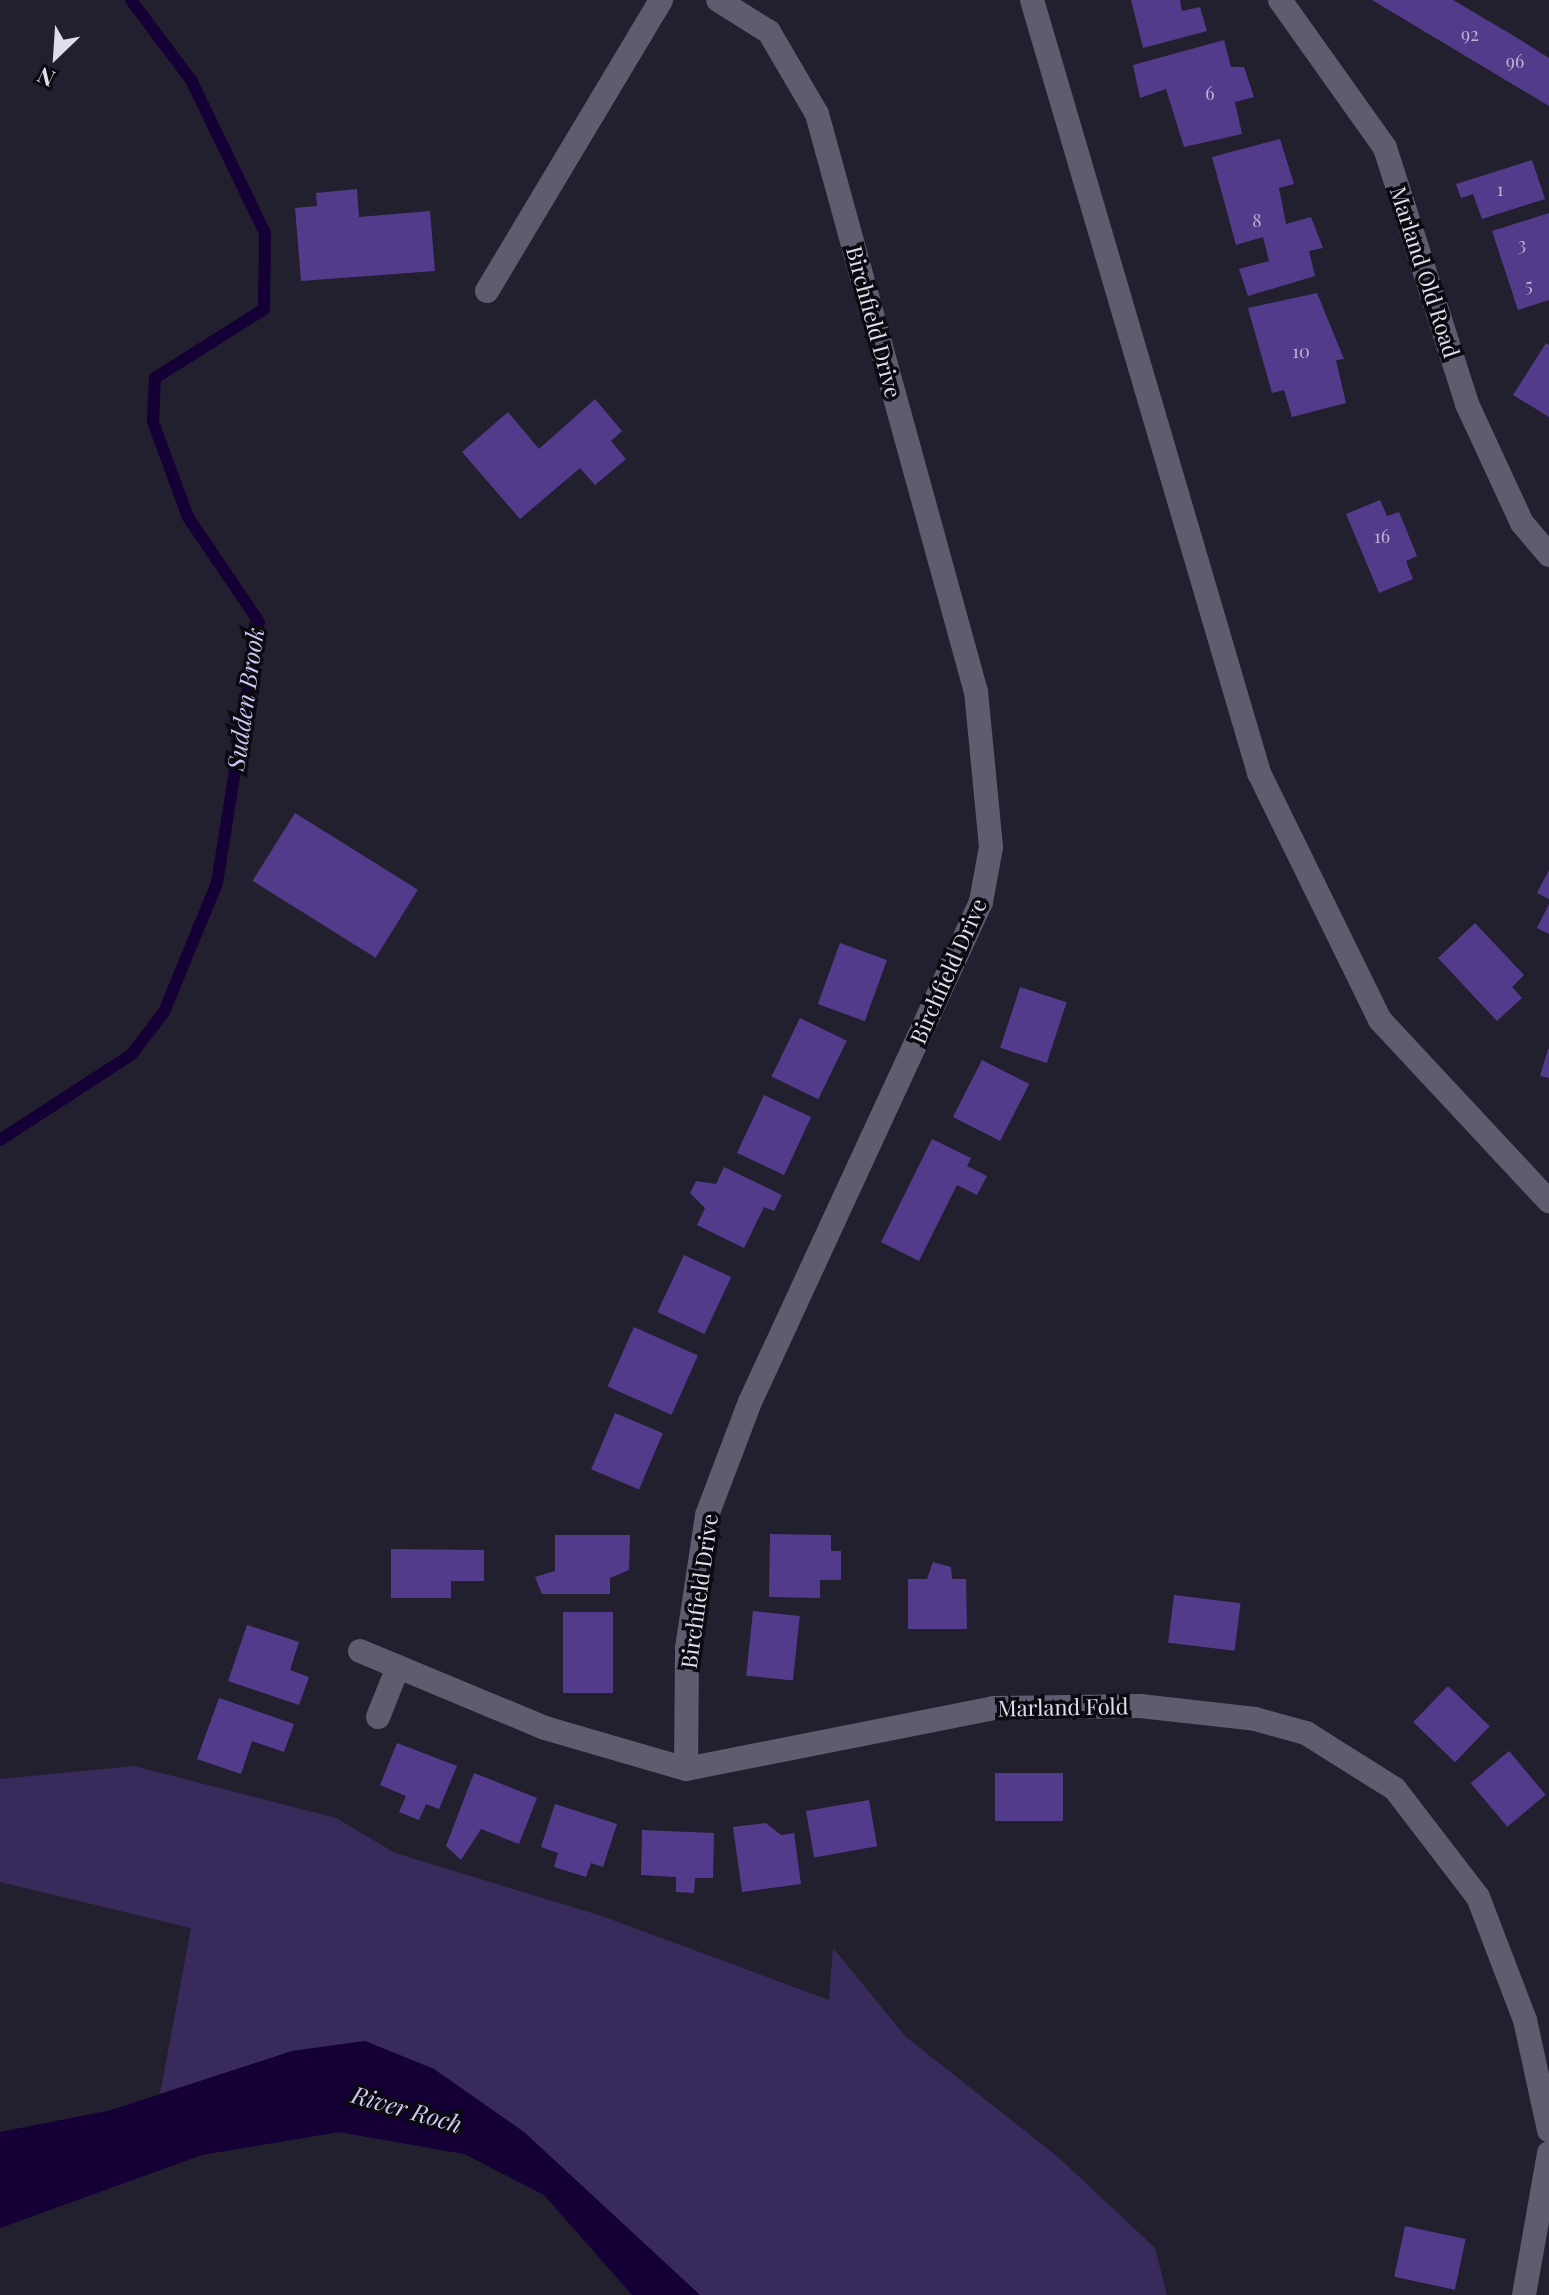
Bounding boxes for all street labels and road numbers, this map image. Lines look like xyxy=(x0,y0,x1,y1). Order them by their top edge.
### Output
street label: Marland Old Road xyxy=(1385,183,1465,361)
street label: Birchfield Drive xyxy=(841,243,907,401)
street label: Birchfield Drive xyxy=(904,894,992,1048)
street label: Birchfield Drive xyxy=(675,1512,723,1670)
street label: Marland Fold xyxy=(997,1693,1129,1721)

